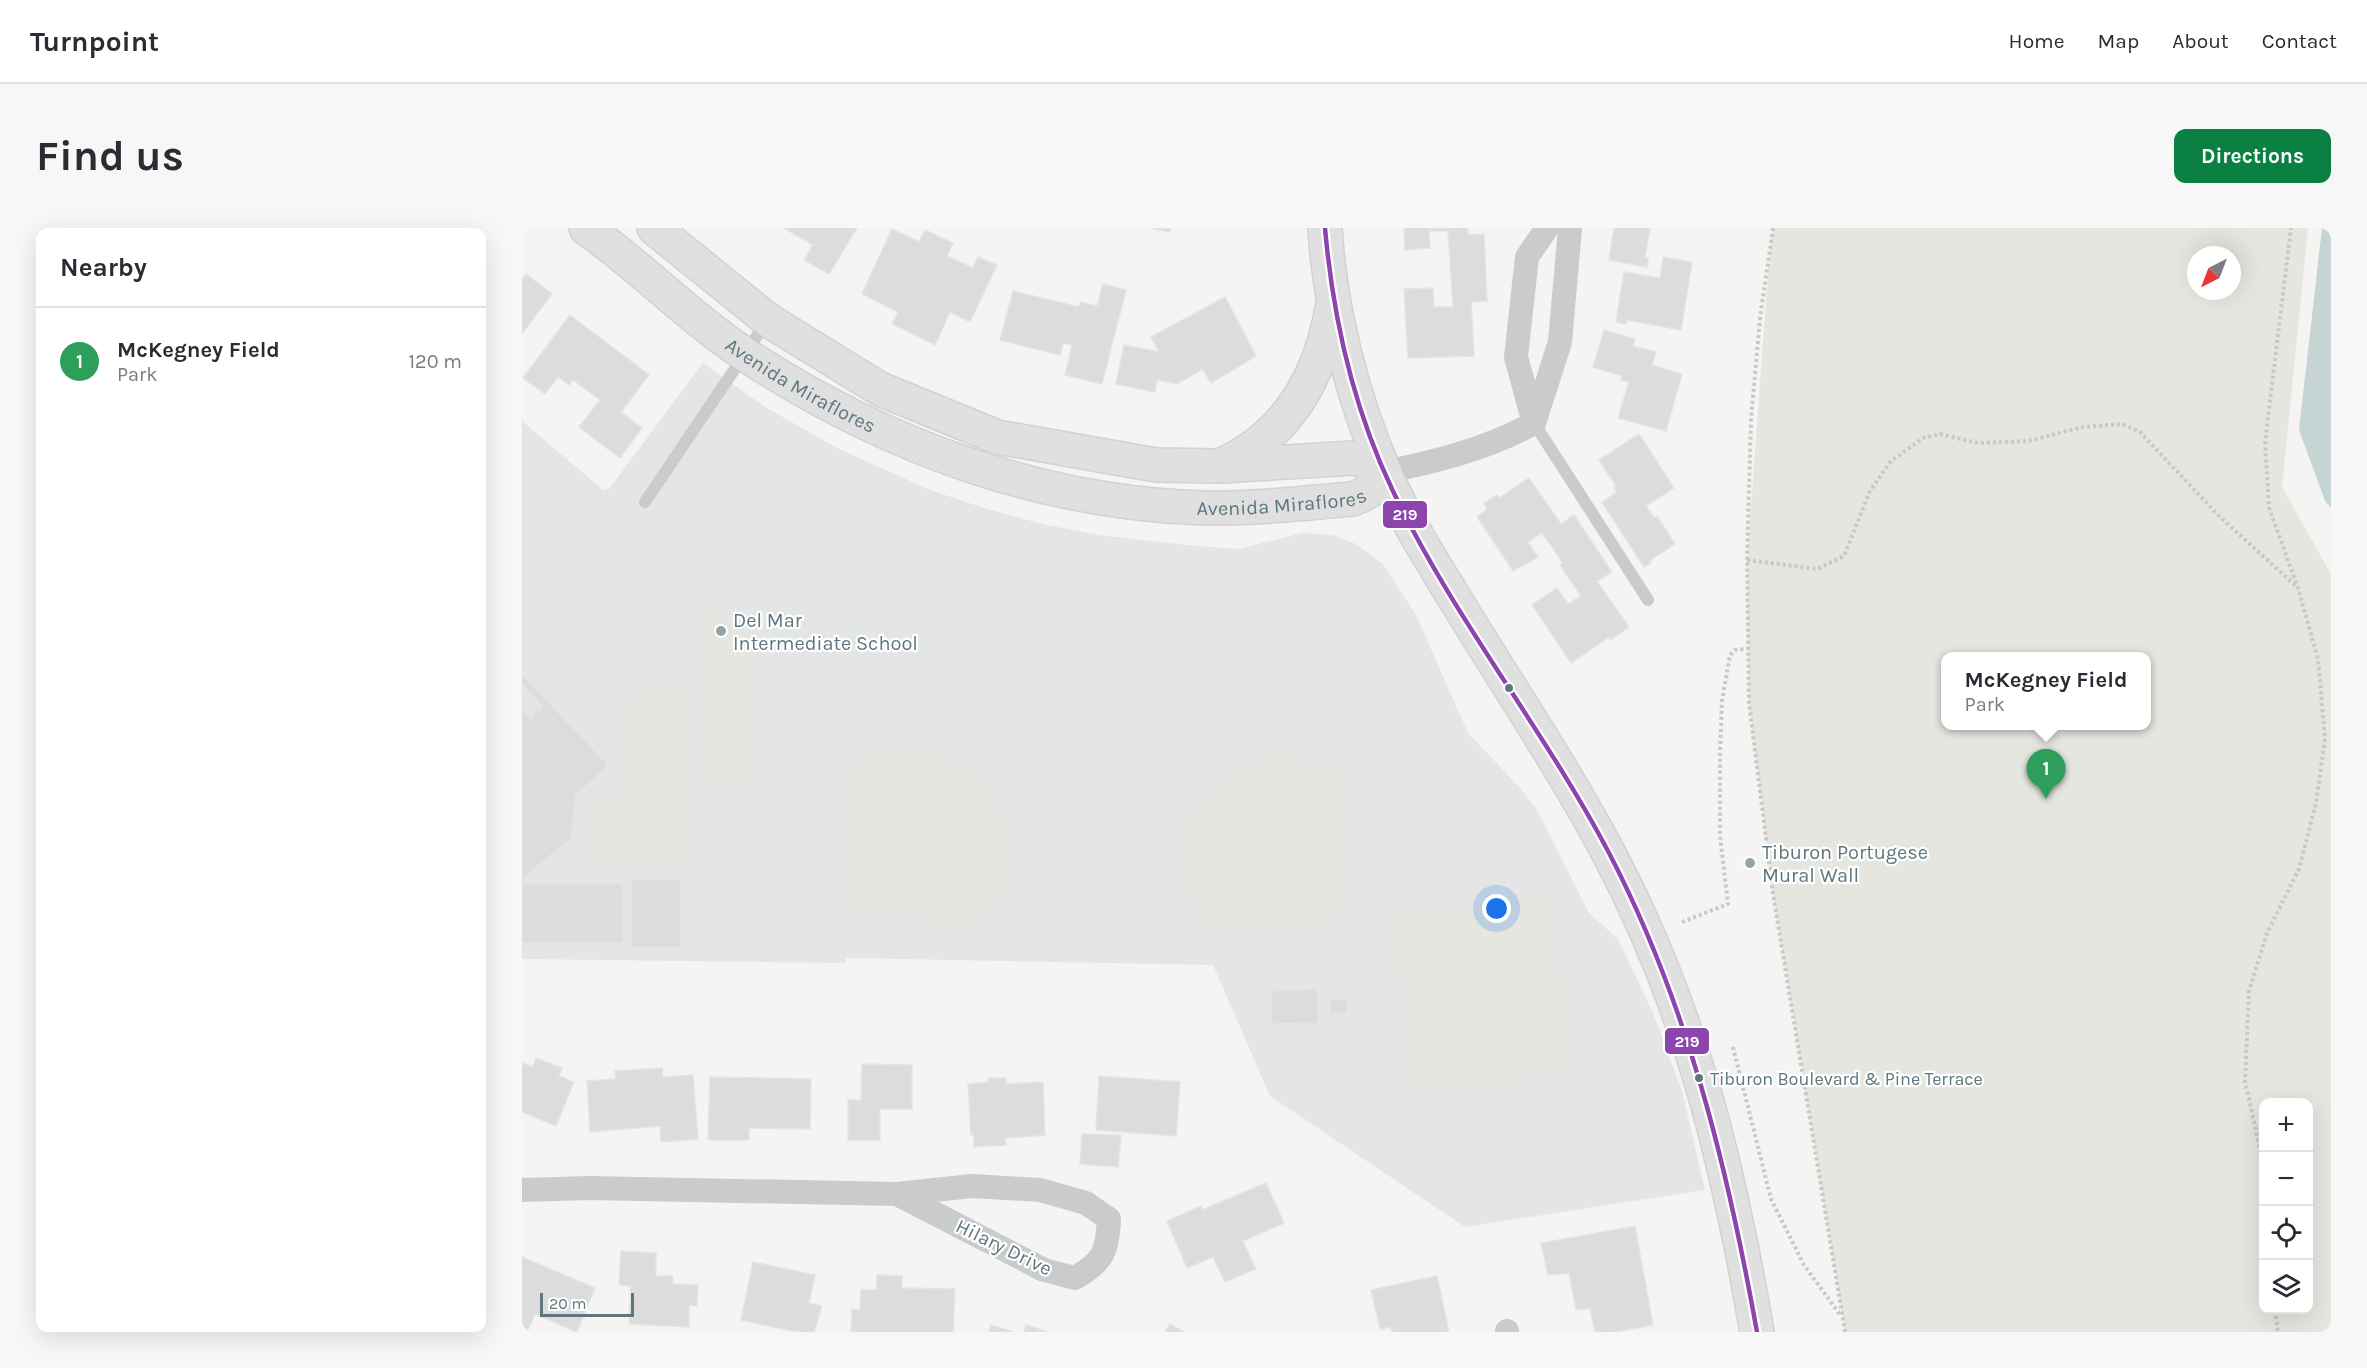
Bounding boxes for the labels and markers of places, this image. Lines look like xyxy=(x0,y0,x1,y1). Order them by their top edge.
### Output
place label: Del Mar Intermediate School xyxy=(733,609,918,655)
marker: Del Mar Intermediate School xyxy=(714,624,728,638)
unlabelled marker xyxy=(1503,682,1515,694)
pin: 1 xyxy=(2026,750,2066,799)
place label: Tiburon Portugese Mural Wall xyxy=(1762,841,1928,887)
marker: Tiburon Portugese Mural Wall xyxy=(1743,856,1757,870)
place label: Tiburon Boulevard & Pine Terrace xyxy=(1710,1068,1983,1090)
marker: Tiburon Boulevard & Pine Terrace xyxy=(1693,1072,1705,1084)

